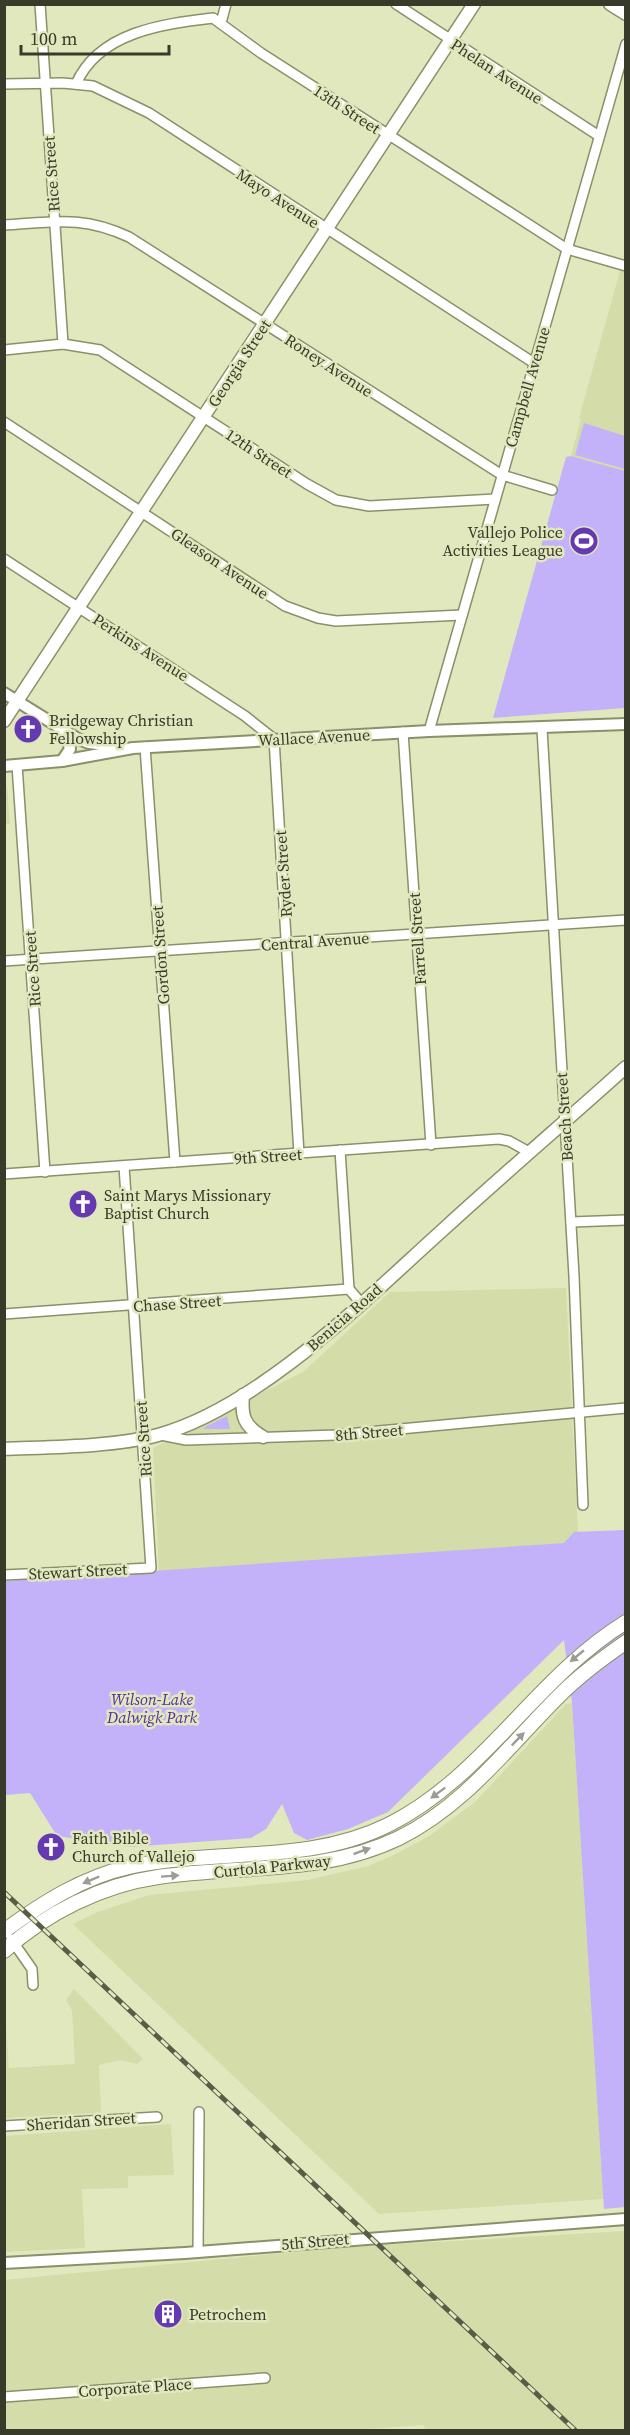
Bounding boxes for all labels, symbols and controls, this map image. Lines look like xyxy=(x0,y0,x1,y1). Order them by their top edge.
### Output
scale bar xyxy=(21,18,170,56)
text: 100 m xyxy=(30,26,77,51)
street label: Phelan Avenue xyxy=(447,33,547,109)
street label: 13th Street xyxy=(309,79,385,139)
street label: Rice Street xyxy=(37,134,65,213)
street label: Mayo Avenue xyxy=(232,163,324,233)
street label: Georgia Street xyxy=(202,314,276,411)
street label: Campbell Avenue xyxy=(499,324,555,450)
street label: Roney Avenue xyxy=(281,328,377,402)
street label: 12th Street xyxy=(221,423,297,483)
place label: Vallejo Police Activities League xyxy=(442,521,563,561)
street label: Gleason Avenue xyxy=(167,522,273,604)
sports icon: Vallejo Police Activities League xyxy=(568,525,600,557)
street label: Perkins Avenue xyxy=(89,608,193,686)
place label: Bridgeway Christian Fellowship xyxy=(49,709,194,749)
church icon: Bridgeway Christian Fellowship xyxy=(12,713,44,745)
street label: Wallace Avenue xyxy=(257,723,371,751)
street label: Ryder Street xyxy=(269,829,297,918)
street label: Farrell Street xyxy=(403,891,431,986)
street label: Gordon Street xyxy=(146,904,174,1005)
street label: Central Avenue xyxy=(260,926,370,956)
street label: Rice Street xyxy=(18,929,46,1008)
street label: Beach Street xyxy=(550,1071,578,1162)
street label: 9th Street xyxy=(233,1143,303,1169)
place label: Saint Marys Missionary Baptist Church xyxy=(104,1184,272,1224)
church icon: Saint Marys Missionary Baptist Church xyxy=(67,1188,99,1220)
street label: Benicia Road xyxy=(302,1278,386,1356)
street label: Chase Street xyxy=(132,1289,222,1317)
street label: Rice Street xyxy=(129,1399,157,1478)
street label: 8th Street xyxy=(334,1418,405,1446)
street label: Stewart Street xyxy=(28,1557,129,1585)
one-way arrow xyxy=(569,1650,585,1663)
park label: Wilson-Lake Dalwigk Park xyxy=(106,1688,197,1728)
one-way arrow xyxy=(511,1731,525,1746)
one-way arrow xyxy=(430,1787,446,1799)
place label: Faith Bible Church of Vallejo xyxy=(72,1827,195,1867)
church icon: Faith Bible Church of Vallejo xyxy=(35,1831,67,1863)
one-way arrow xyxy=(353,1846,371,1856)
street label: Curtola Parkway xyxy=(212,1849,332,1883)
one-way arrow xyxy=(160,1871,179,1881)
one-way arrow xyxy=(82,1875,100,1885)
street label: Sheridan Street xyxy=(26,2106,137,2136)
street label: 5th Street xyxy=(280,2227,351,2255)
building icon: Petrochem xyxy=(152,2298,184,2330)
place label: Petrochem xyxy=(189,2303,267,2325)
street label: Corporate Place xyxy=(78,2372,192,2402)

